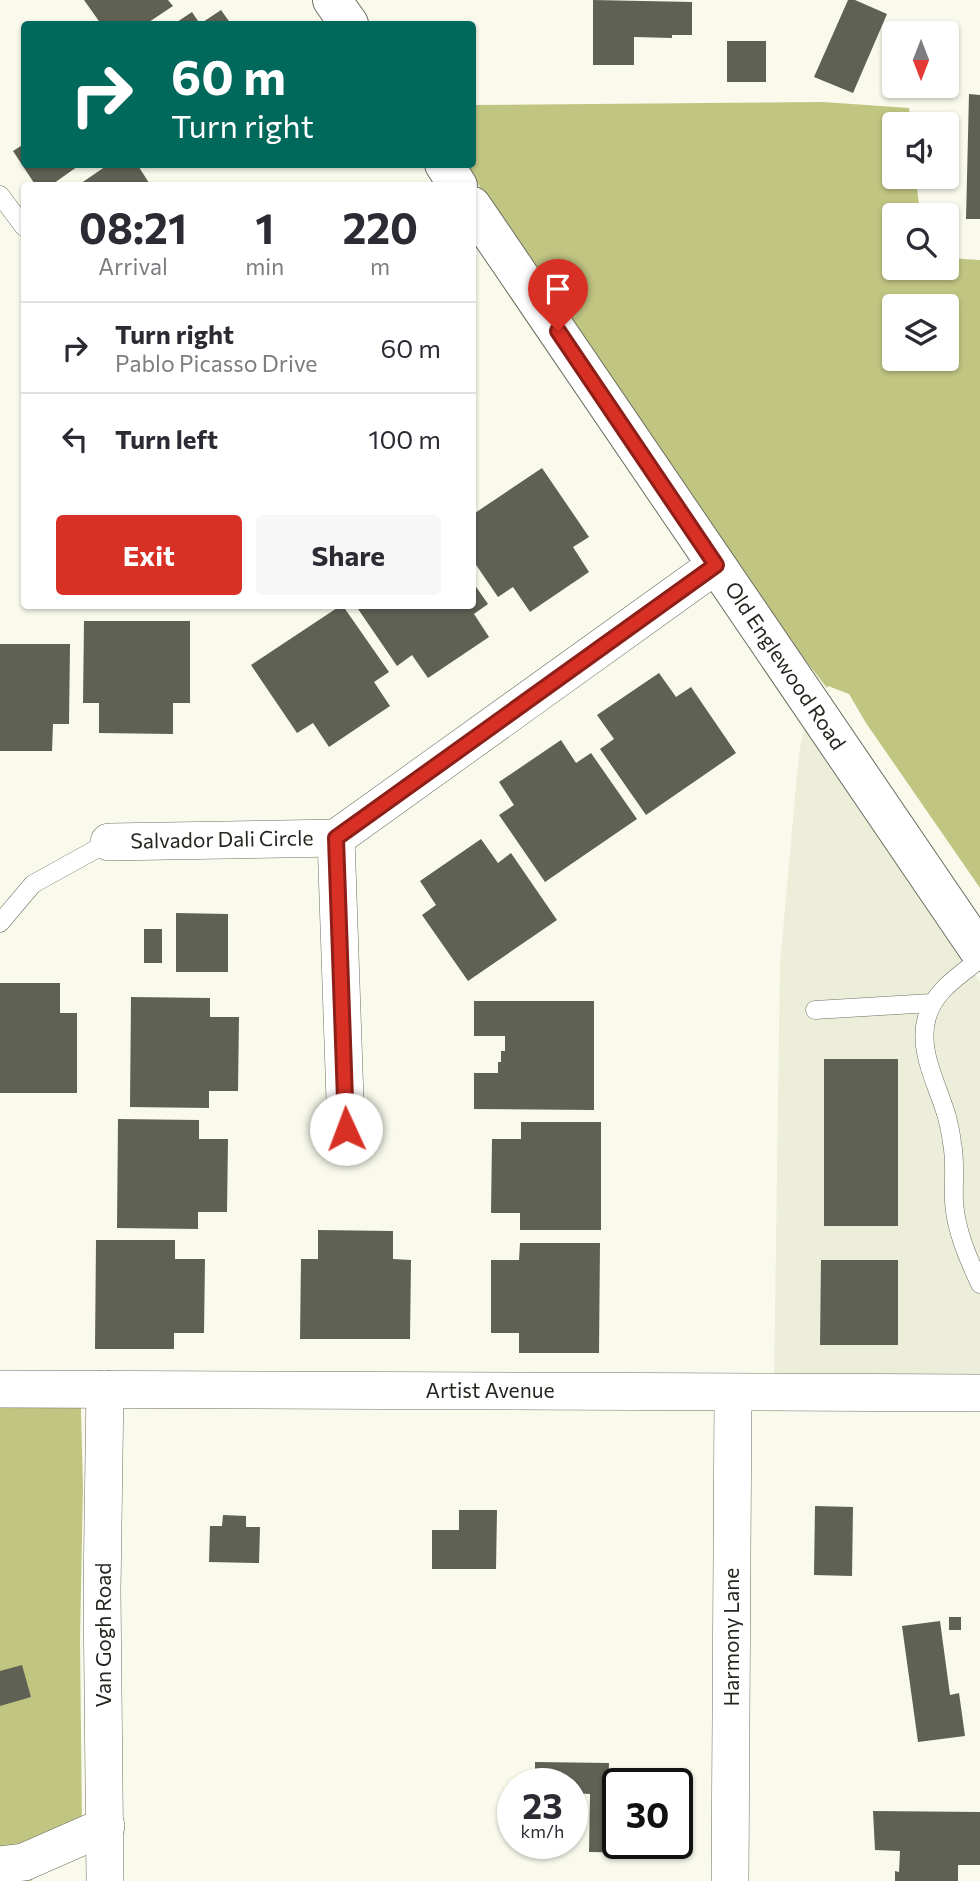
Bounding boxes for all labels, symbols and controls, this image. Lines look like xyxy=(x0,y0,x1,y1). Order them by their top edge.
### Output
north arrow xyxy=(882,21,959,98)
map controls xyxy=(882,21,959,371)
text: 60 m xyxy=(171,45,286,105)
icon: right xyxy=(56,49,147,140)
text: Turn right xyxy=(171,105,314,145)
button: sound xyxy=(882,112,959,189)
text: 08:21 xyxy=(79,201,187,253)
text: 1 xyxy=(255,201,274,253)
text: 220 xyxy=(342,201,418,253)
button: search xyxy=(882,203,959,280)
text: Arrival xyxy=(98,252,168,280)
text: min xyxy=(245,252,284,280)
text: m xyxy=(370,252,390,280)
pin xyxy=(528,259,588,331)
icon: arrive xyxy=(539,270,577,308)
button: layers xyxy=(882,294,959,371)
text: Turn right xyxy=(115,318,234,349)
icon: right xyxy=(56,329,94,367)
text: 60 m xyxy=(381,332,441,363)
text: Pablo Picasso Drive xyxy=(115,349,317,377)
icon: left xyxy=(56,420,94,458)
text: Turn left xyxy=(115,423,218,454)
text: 100 m xyxy=(368,423,441,454)
button: Exit xyxy=(56,515,242,595)
button: Share xyxy=(256,515,441,595)
street label: Old Englewood Road xyxy=(721,576,852,754)
street label: Salvador Dali Circle xyxy=(130,824,314,853)
position arrow xyxy=(309,1092,383,1166)
street label: Artist Avenue xyxy=(425,1377,555,1402)
street label: Van Gogh Road xyxy=(90,1563,115,1707)
street label: Harmony Lane xyxy=(718,1568,743,1706)
speed limit sign: 30 xyxy=(602,1768,693,1859)
text: 23 xyxy=(522,1783,563,1826)
text: km/h xyxy=(521,1820,564,1842)

